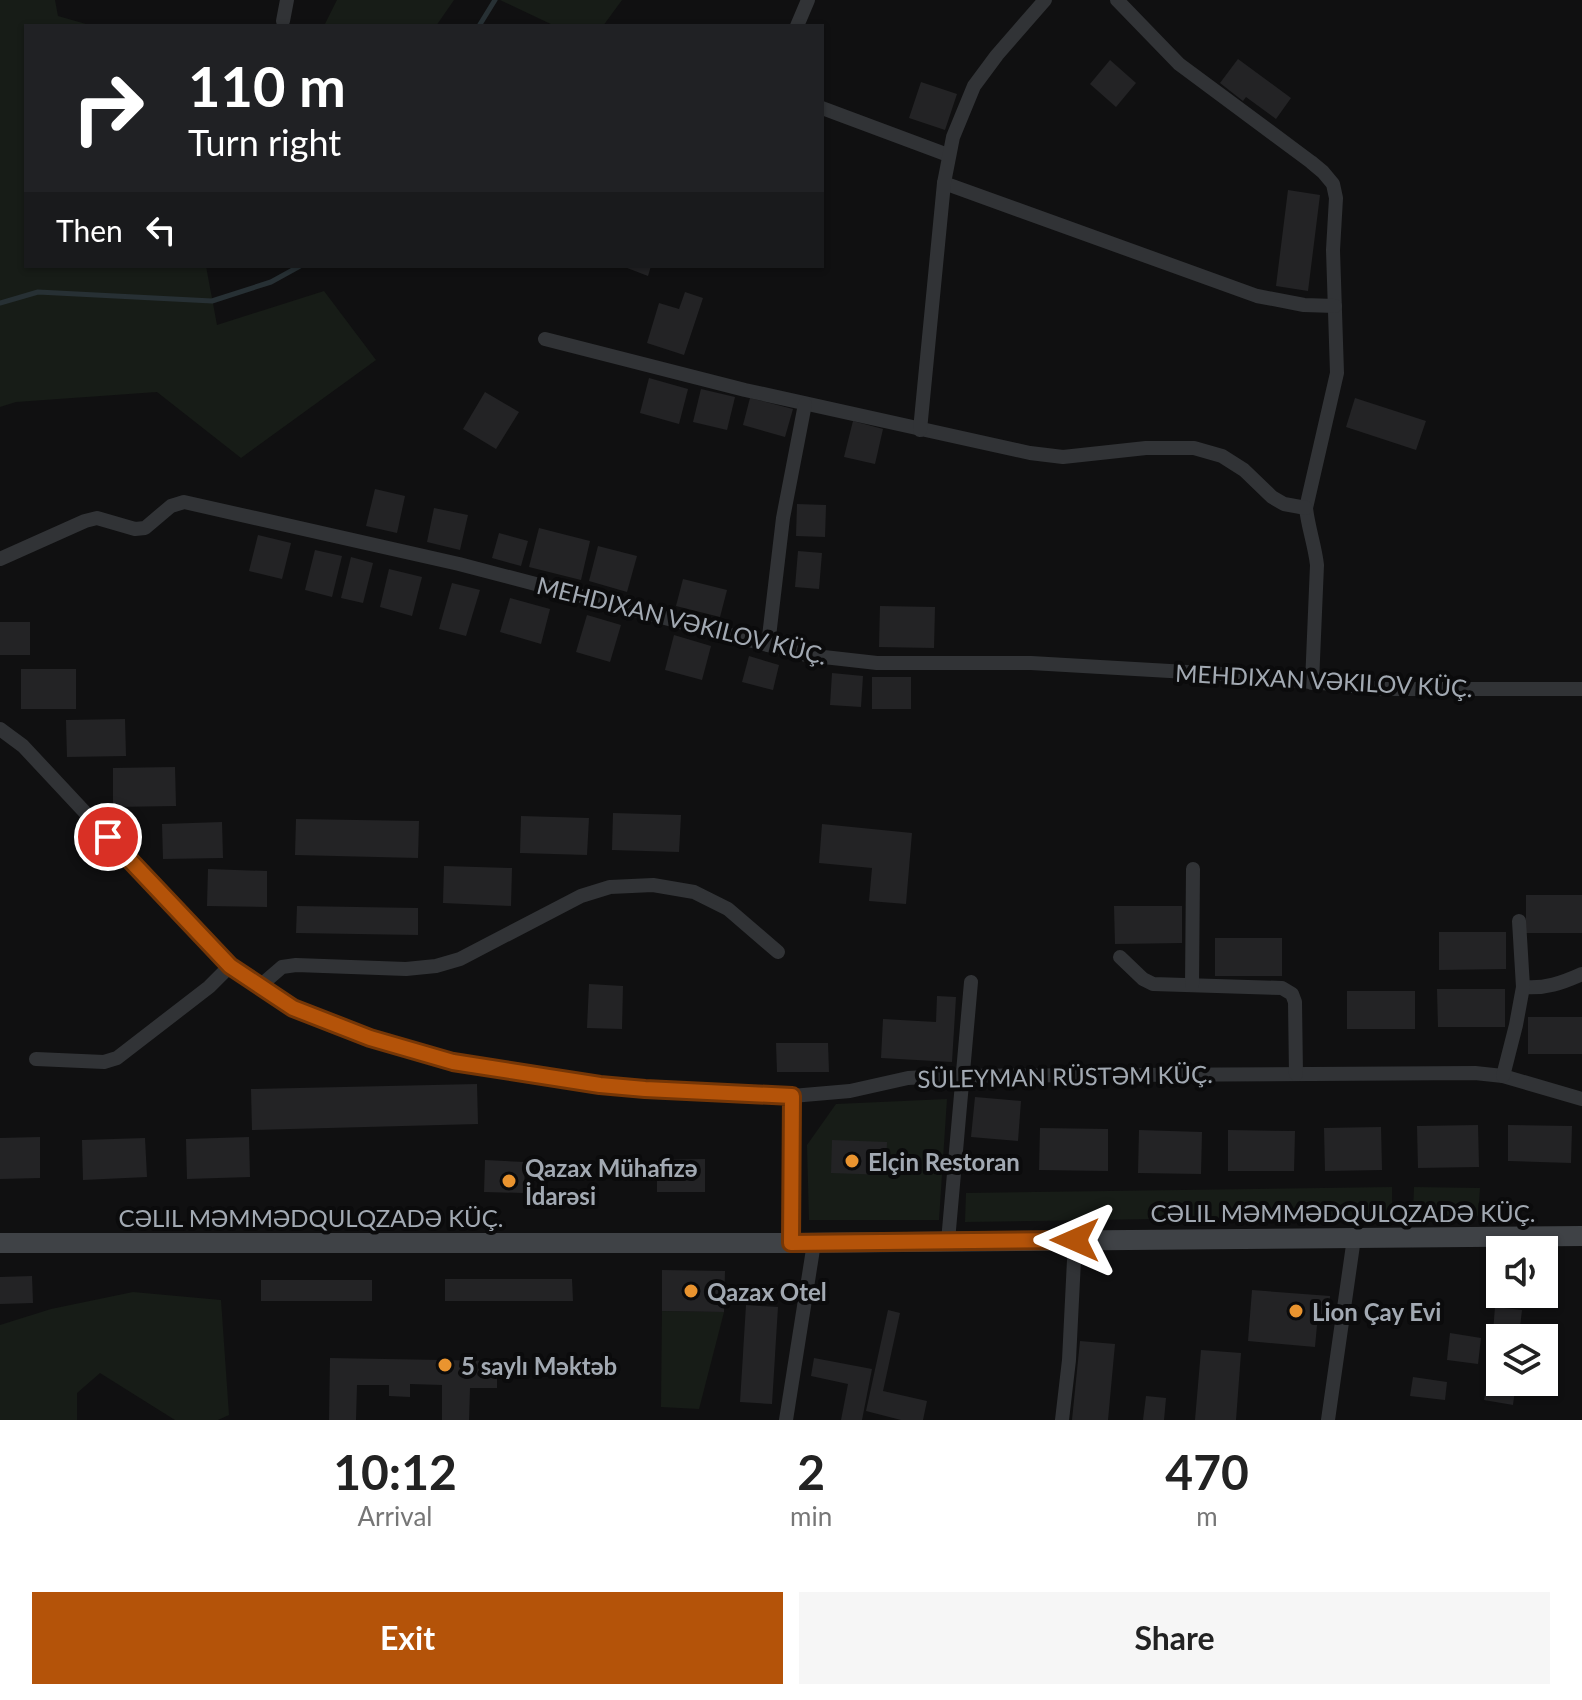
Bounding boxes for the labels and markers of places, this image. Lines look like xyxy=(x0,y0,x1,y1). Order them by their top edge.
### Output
pin xyxy=(74,803,142,871)
place label: Elçin Restoran xyxy=(868,1147,1020,1176)
marker: Elçin Restoran xyxy=(843,1152,861,1170)
place label: Qazax Mühafizə İdarəsi xyxy=(525,1153,698,1210)
marker: Qazax Mühafizə İdarəsi xyxy=(500,1172,518,1190)
place label: Qazax Otel xyxy=(707,1277,827,1306)
marker: Qazax Otel xyxy=(682,1282,700,1300)
place label: Lion Çay Evi xyxy=(1312,1297,1441,1326)
marker: Lion Çay Evi xyxy=(1287,1302,1305,1320)
place label: 5 saylı Məktəb xyxy=(461,1351,617,1380)
marker: 5 saylı Məktəb xyxy=(436,1356,454,1374)

